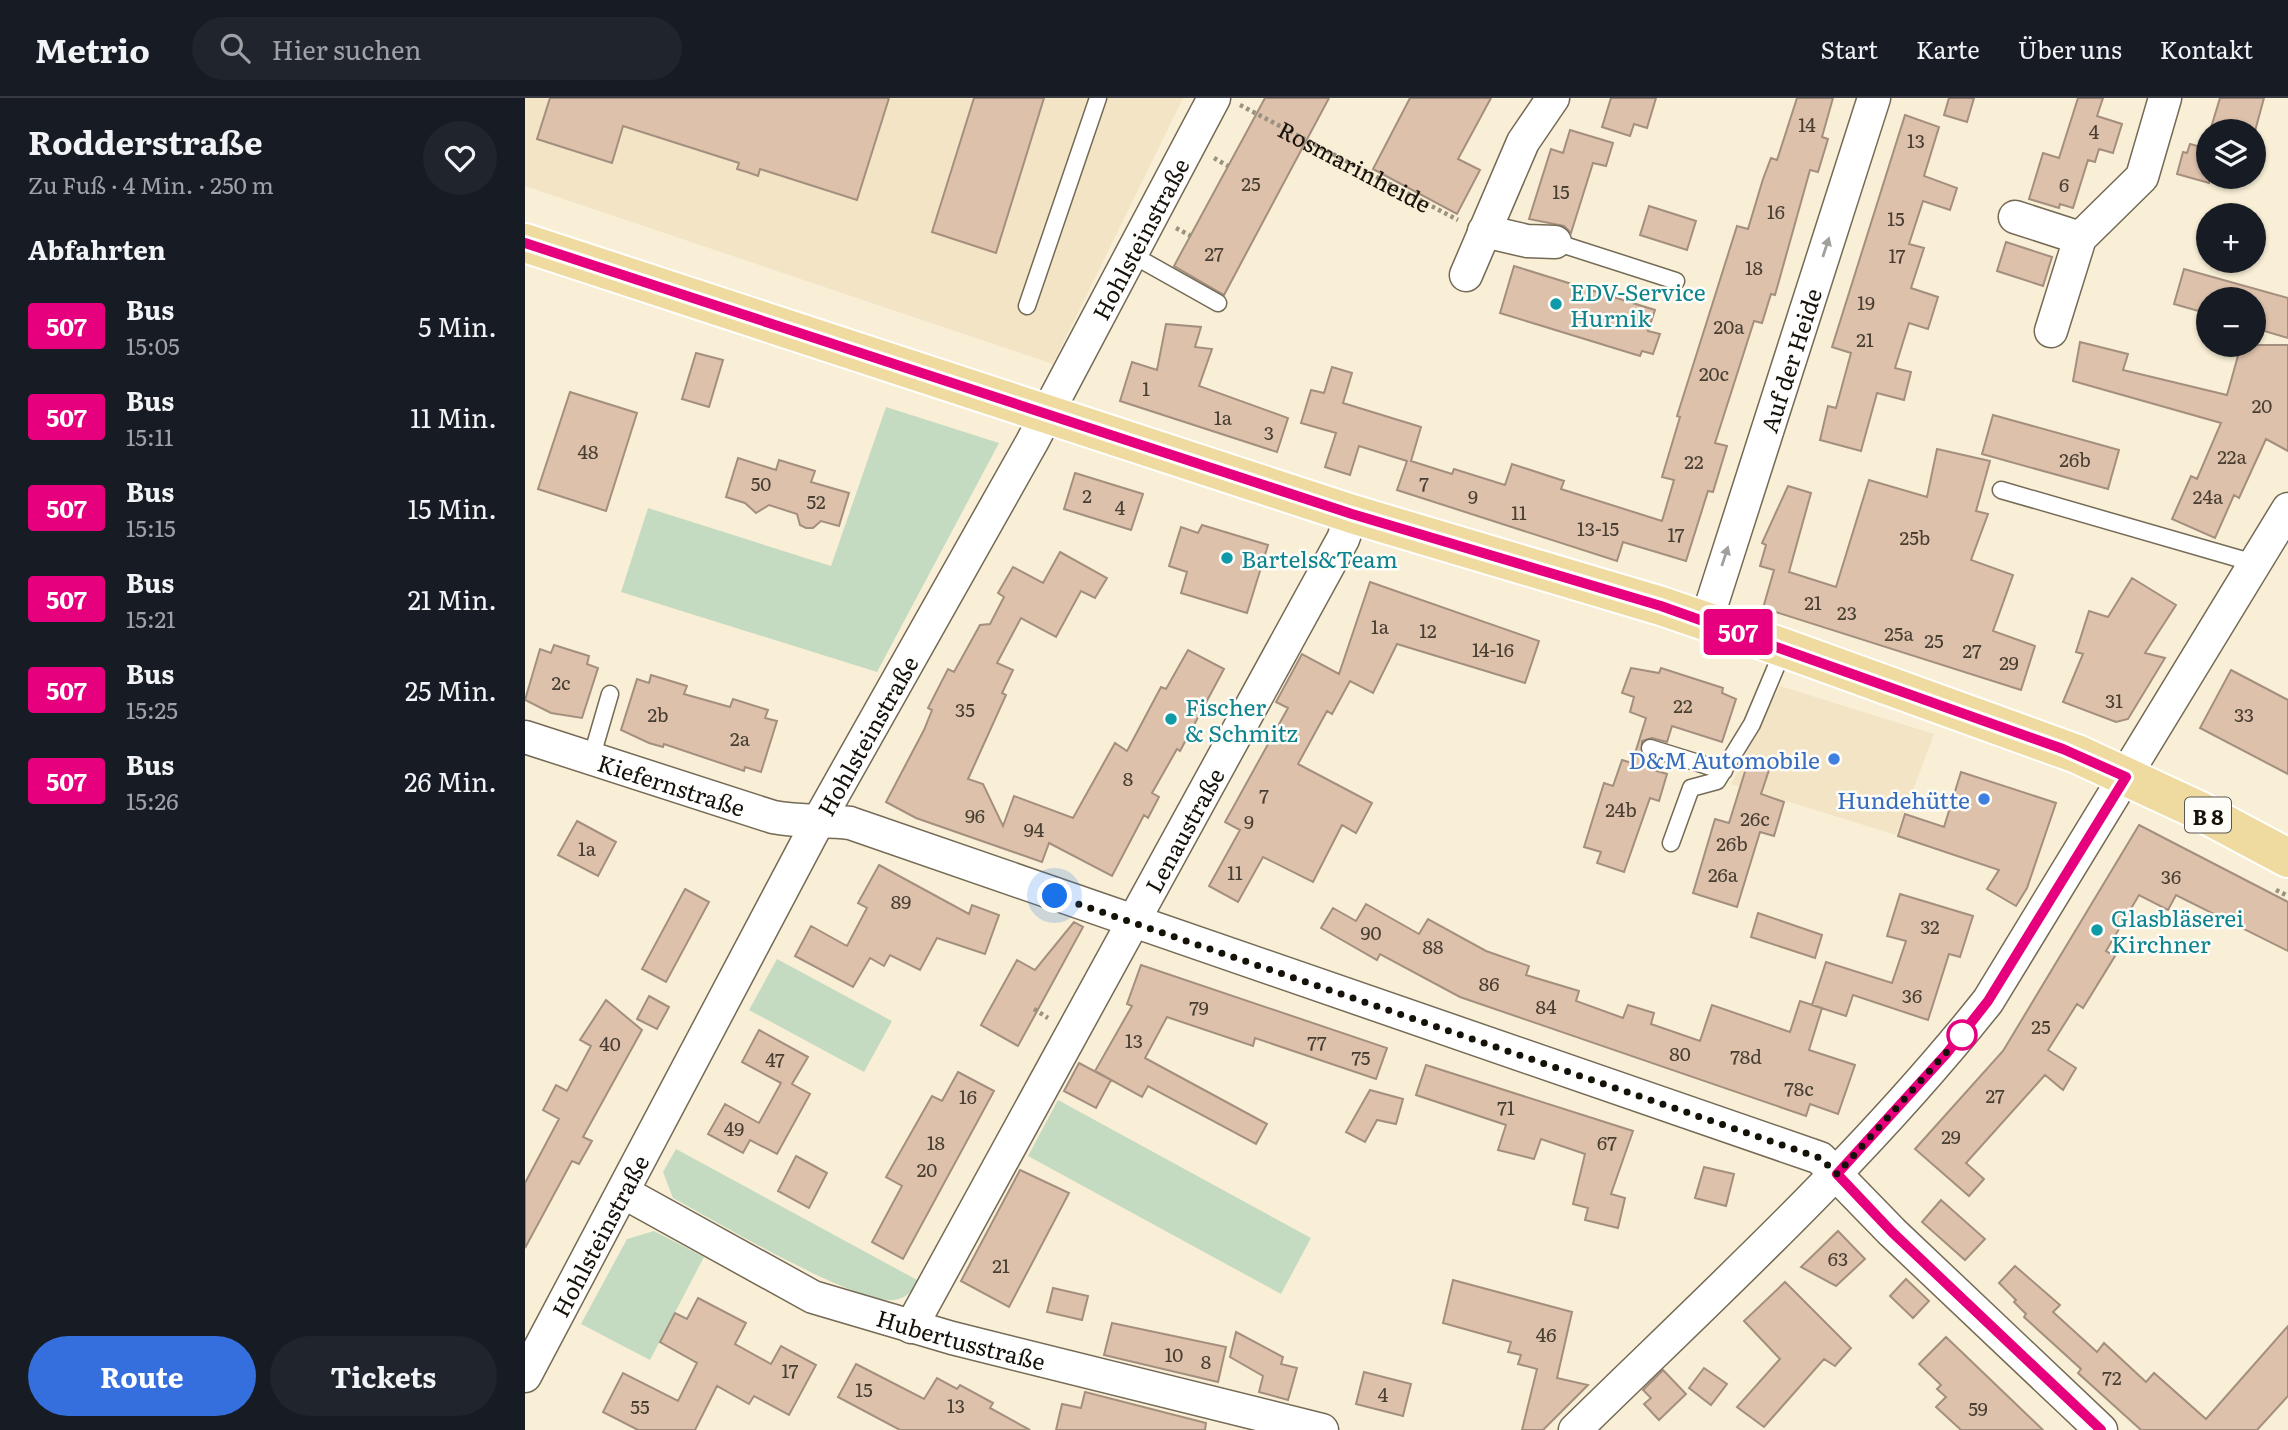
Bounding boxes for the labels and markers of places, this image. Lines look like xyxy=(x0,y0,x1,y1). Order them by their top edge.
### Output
place label: EDV-Service Hurnik xyxy=(1570,274,1706,334)
marker: EDV-Service Hurnik xyxy=(1548,296,1564,312)
place label: Bartels&Team xyxy=(1241,541,1398,575)
marker: Bartels&Team xyxy=(1219,550,1235,566)
place label: Fischer & Schmitz xyxy=(1185,689,1298,749)
marker: Fischer & Schmitz xyxy=(1163,711,1179,727)
place label: D&M Automobile xyxy=(1628,742,1820,776)
marker: D&M Automobile xyxy=(1826,751,1842,767)
place label: Hundehütte xyxy=(1837,782,1970,816)
marker: Hundehütte xyxy=(1976,791,1992,807)
place label: Glasbläserei Kirchner xyxy=(2111,900,2244,960)
marker: Glasbläserei Kirchner xyxy=(2089,922,2105,938)
unlabelled marker xyxy=(1947,1020,1977,1050)

